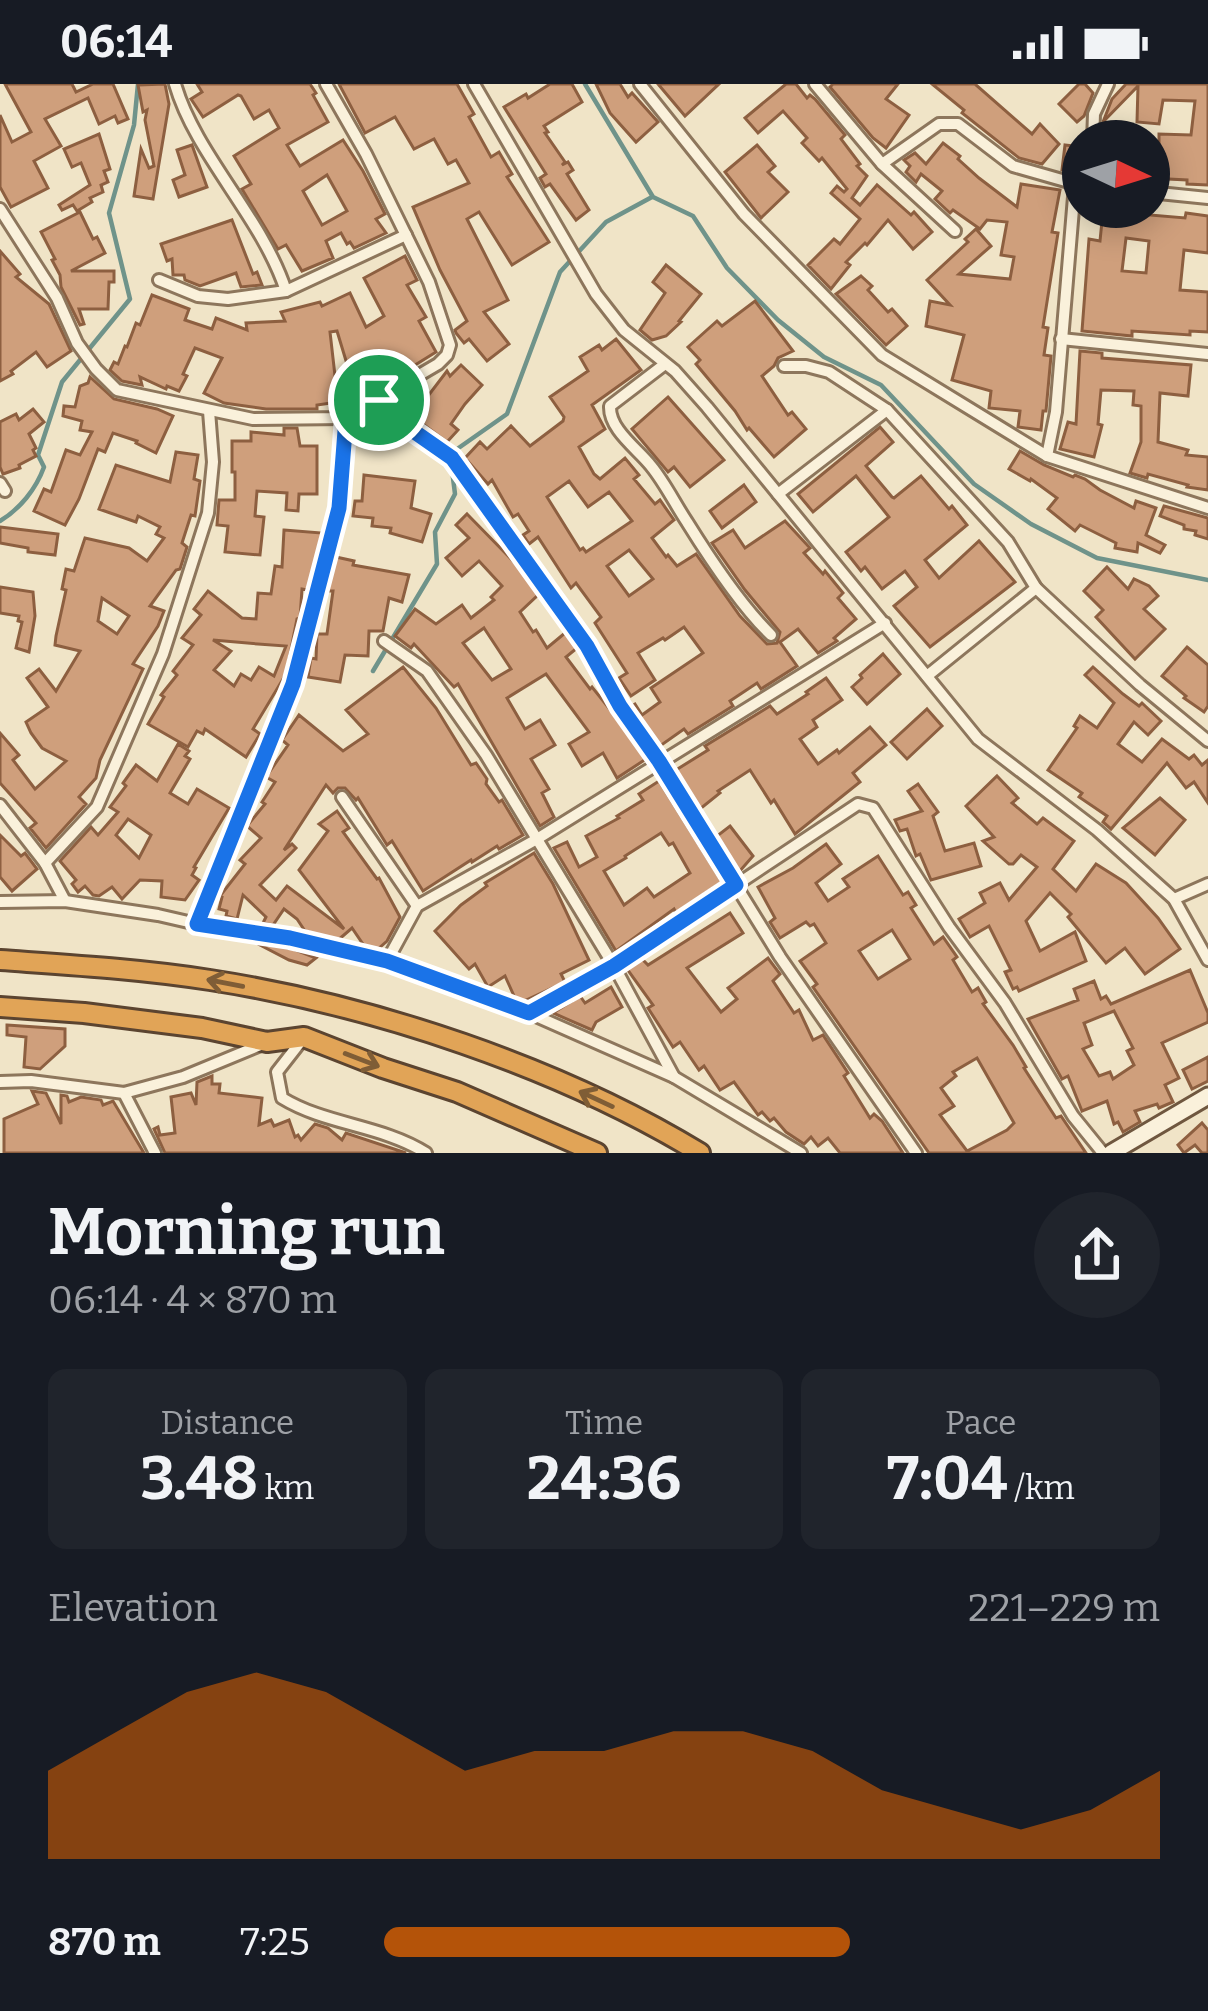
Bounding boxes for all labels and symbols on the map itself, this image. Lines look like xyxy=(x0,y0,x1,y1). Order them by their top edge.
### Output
north arrow xyxy=(1062,120,1170,228)
pin xyxy=(328,349,430,451)
one-way arrow xyxy=(206,971,245,993)
one-way arrow xyxy=(342,1050,379,1072)
one-way arrow xyxy=(579,1087,615,1109)

